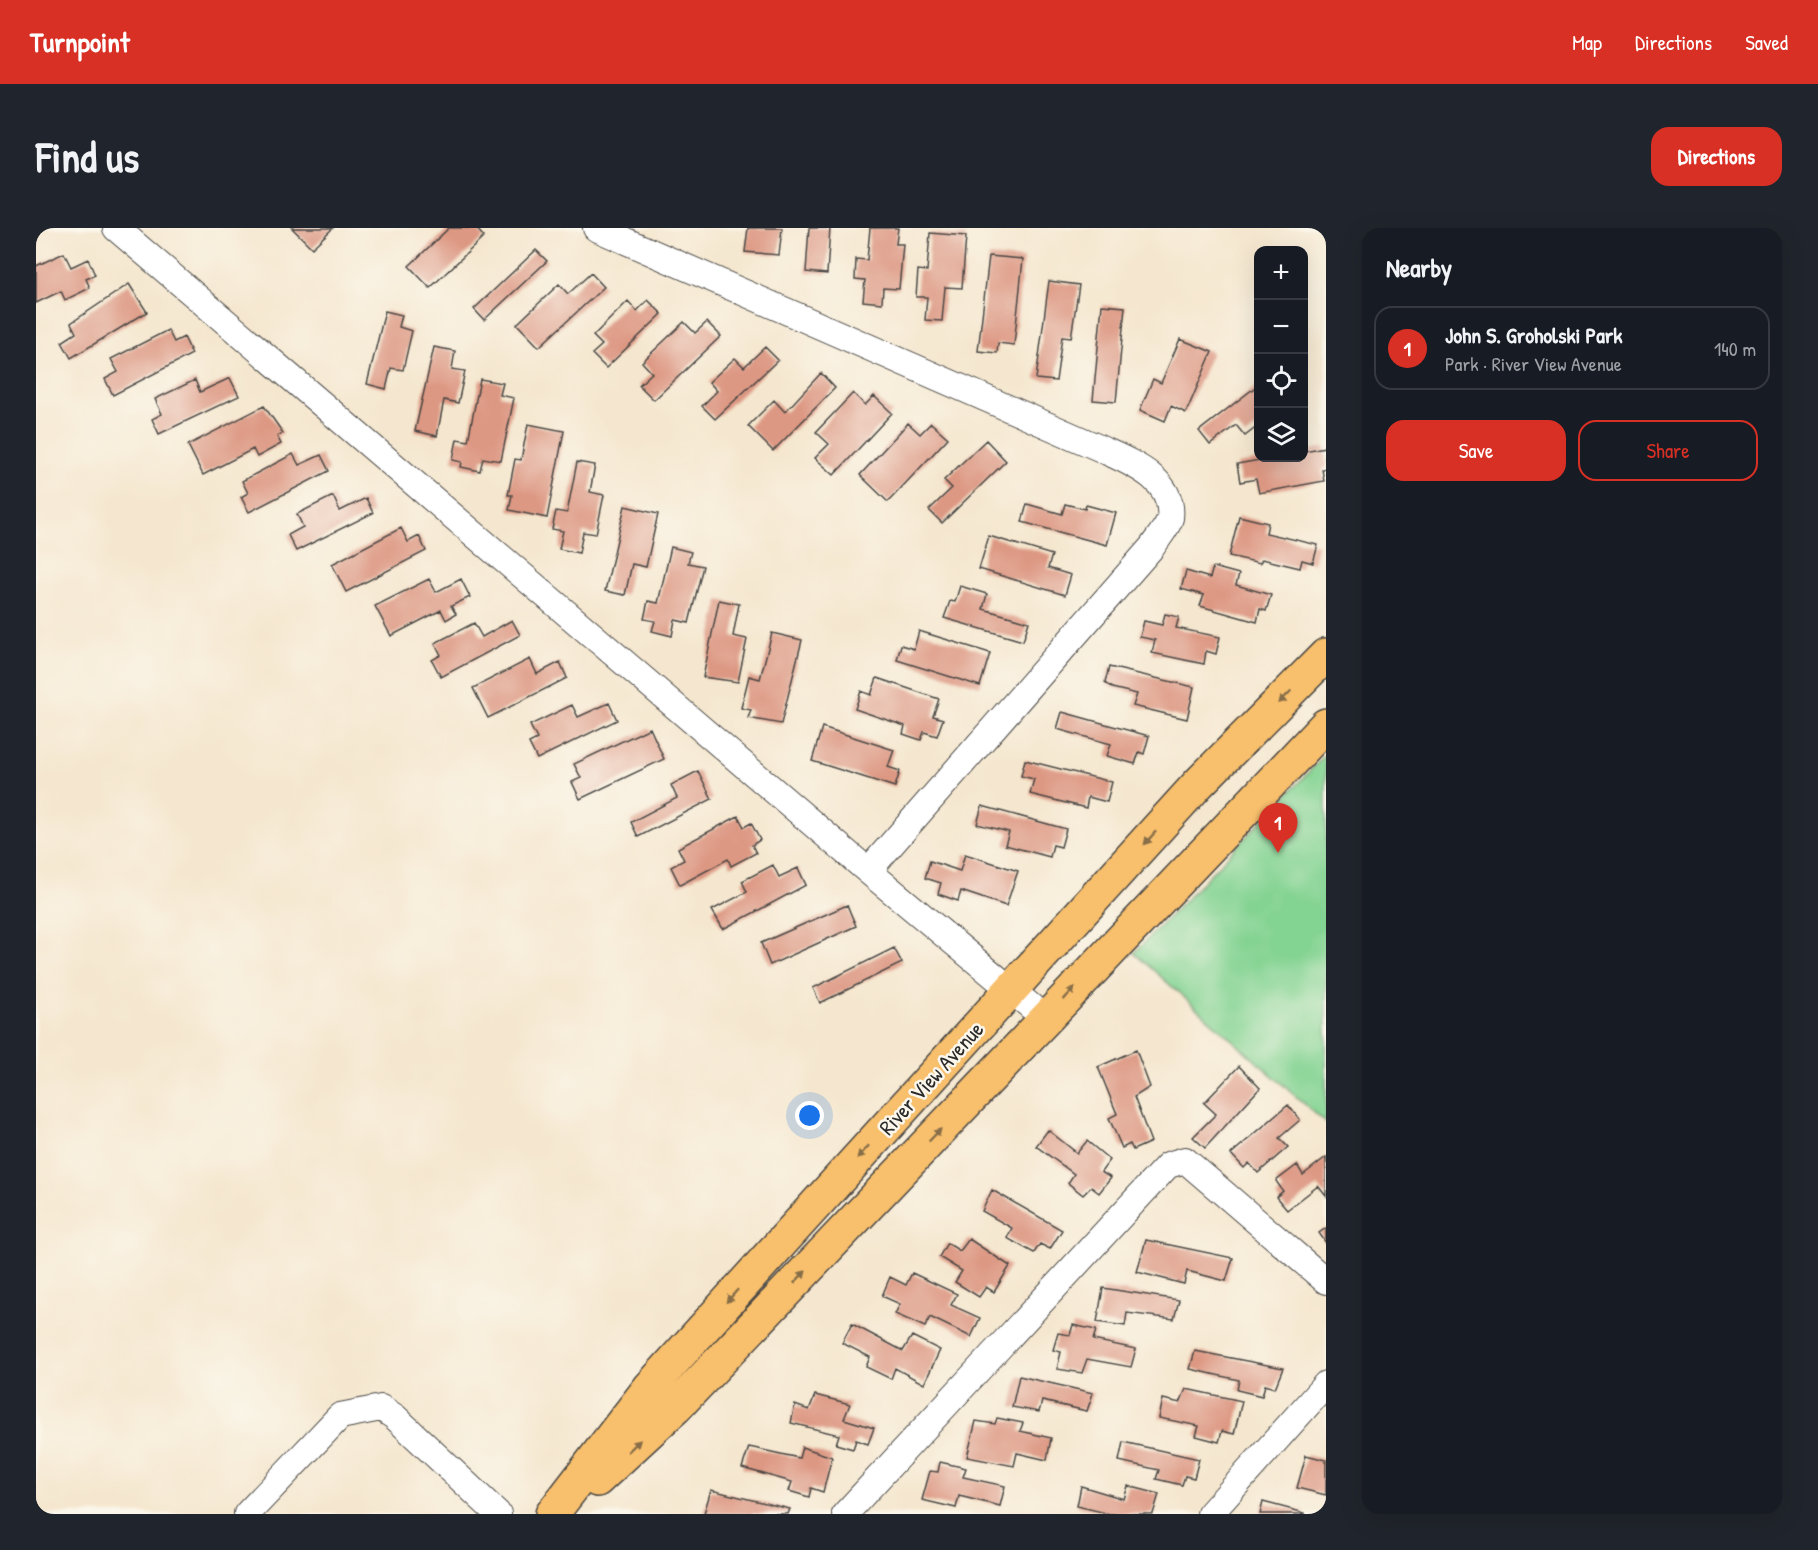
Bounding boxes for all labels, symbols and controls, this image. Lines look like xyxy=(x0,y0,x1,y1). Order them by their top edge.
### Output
text: Turnpoint xyxy=(30,23,130,61)
text: Map xyxy=(1572,28,1602,57)
text: Directions xyxy=(1635,28,1712,57)
text: Saved xyxy=(1745,28,1788,57)
button: Directions xyxy=(1651,127,1782,186)
text: Find us xyxy=(36,128,139,185)
map controls xyxy=(1254,246,1308,462)
button: + xyxy=(1254,246,1308,300)
text: Nearby xyxy=(1386,250,1452,285)
button: − xyxy=(1254,300,1308,354)
text: John S. Groholski Park xyxy=(1445,320,1622,350)
text: 1 xyxy=(1404,335,1411,362)
text: 140 m xyxy=(1714,335,1756,362)
text: Park · River View Avenue xyxy=(1445,350,1622,377)
button: locate xyxy=(1254,354,1308,408)
button: layers xyxy=(1254,408,1308,462)
button: Save xyxy=(1386,420,1566,481)
button: Share xyxy=(1578,420,1758,481)
one-way arrow xyxy=(1278,689,1292,703)
pin: 1 xyxy=(1258,804,1298,853)
one-way arrow xyxy=(1143,830,1157,845)
one-way arrow xyxy=(1062,988,1076,1002)
street label: River View Avenue xyxy=(872,1015,990,1141)
your location xyxy=(795,1101,824,1130)
one-way arrow xyxy=(928,1128,942,1143)
one-way arrow xyxy=(856,1145,870,1160)
one-way arrow xyxy=(793,1270,807,1284)
one-way arrow xyxy=(725,1289,739,1304)
one-way arrow xyxy=(627,1439,642,1453)

